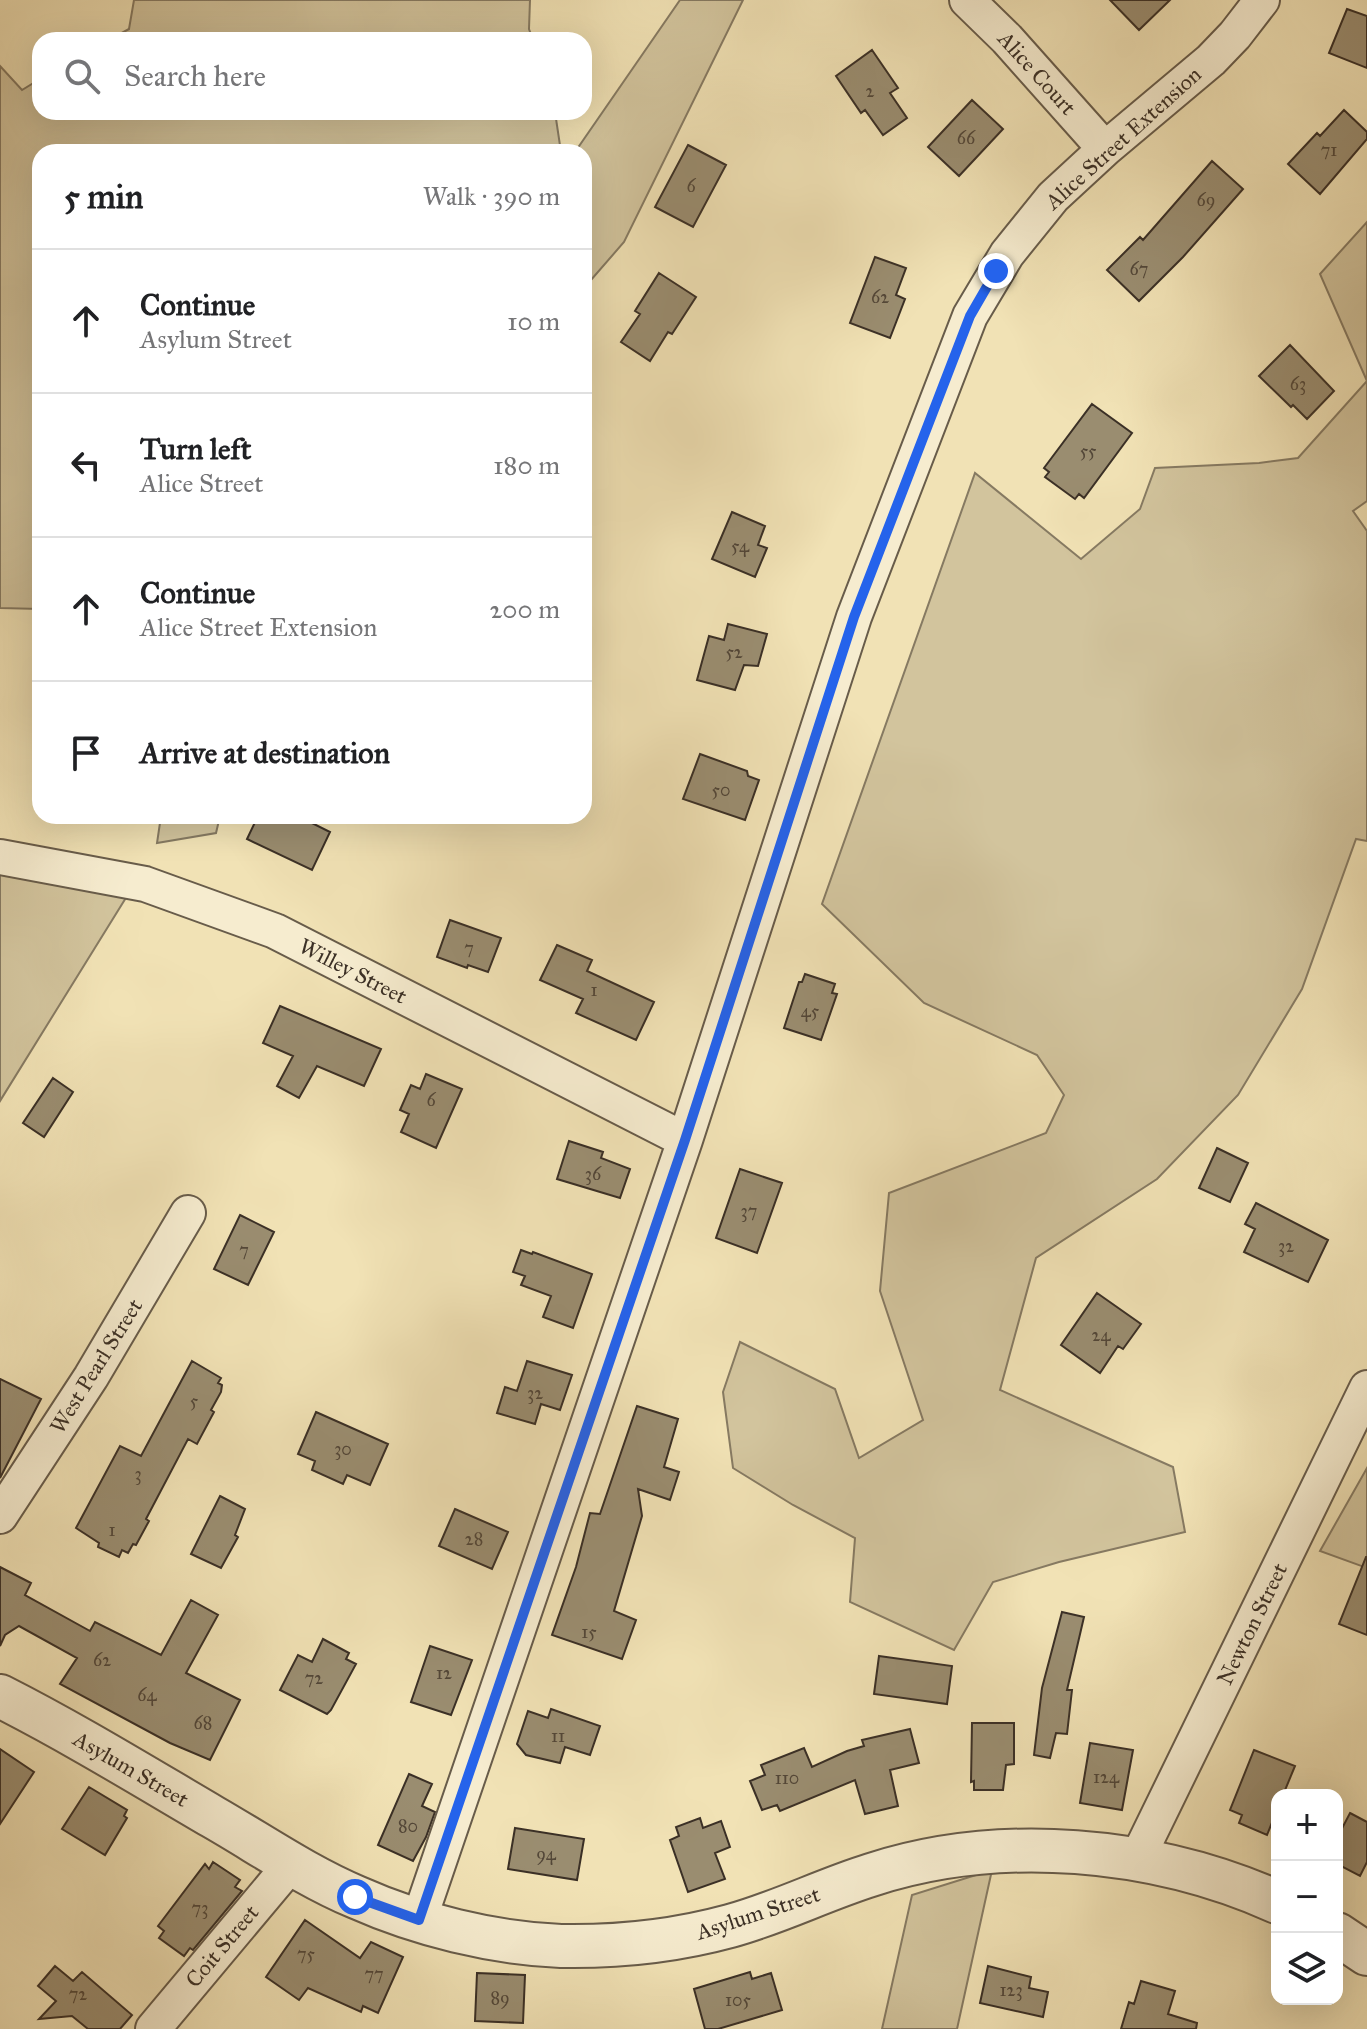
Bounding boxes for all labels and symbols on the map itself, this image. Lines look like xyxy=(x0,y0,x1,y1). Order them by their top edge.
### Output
street label: Alice Court xyxy=(992,25,1082,121)
street label: Alice Street Extension xyxy=(1039,61,1207,216)
house number: 2 xyxy=(866,80,875,102)
house number: 66 xyxy=(957,127,976,149)
house number: 71 xyxy=(1321,139,1337,161)
house number: 6 xyxy=(686,175,696,197)
house number: 69 xyxy=(1197,189,1215,211)
route end xyxy=(978,253,1014,289)
house number: 67 xyxy=(1130,258,1148,280)
house number: 62 xyxy=(871,286,889,308)
house number: 63 xyxy=(1290,373,1306,395)
house number: 55 xyxy=(1080,440,1097,462)
house number: 54 xyxy=(731,535,750,557)
house number: 52 xyxy=(725,641,743,663)
house number: 50 xyxy=(712,779,730,801)
street label: Willey Street xyxy=(295,932,412,1010)
house number: 7 xyxy=(464,937,474,959)
house number: 1 xyxy=(590,979,598,1001)
house number: 45 xyxy=(801,1000,820,1022)
house number: 6 xyxy=(426,1089,436,1111)
house number: 36 xyxy=(585,1163,602,1185)
house number: 37 xyxy=(741,1200,757,1222)
house number: 32 xyxy=(1278,1235,1294,1257)
house number: 7 xyxy=(239,1239,249,1261)
street label: West Pearl Street xyxy=(44,1294,148,1438)
house number: 24 xyxy=(1092,1324,1111,1346)
house number: 32 xyxy=(527,1382,543,1404)
house number: 5 xyxy=(190,1390,199,1412)
house number: 30 xyxy=(334,1438,352,1460)
house number: 3 xyxy=(134,1463,142,1485)
house number: 1 xyxy=(108,1519,116,1541)
house number: 28 xyxy=(465,1528,483,1550)
street label: Newton Street xyxy=(1211,1558,1293,1689)
house number: 15 xyxy=(581,1621,597,1643)
house number: 62 xyxy=(93,1649,111,1671)
house number: 12 xyxy=(436,1662,452,1684)
house number: 72 xyxy=(305,1667,323,1689)
house number: 64 xyxy=(137,1684,158,1706)
house number: 68 xyxy=(194,1712,212,1734)
street label: Asylum Street xyxy=(68,1725,194,1813)
house number: 11 xyxy=(551,1725,565,1747)
house number: 124 xyxy=(1093,1766,1120,1788)
house number: 110 xyxy=(775,1767,799,1789)
house number: 80 xyxy=(398,1815,418,1837)
house number: 94 xyxy=(536,1843,557,1865)
route start xyxy=(337,1879,373,1915)
street label: Asylum Street xyxy=(692,1880,823,1946)
house number: 73 xyxy=(192,1897,208,1919)
street label: Coit Street xyxy=(180,1899,264,1993)
house number: 75 xyxy=(297,1943,316,1965)
house number: 77 xyxy=(364,1963,384,1985)
house number: 123 xyxy=(999,1979,1023,2001)
house number: 72 xyxy=(69,1983,87,2005)
house number: 89 xyxy=(490,1987,510,2009)
house number: 105 xyxy=(725,1989,752,2011)

